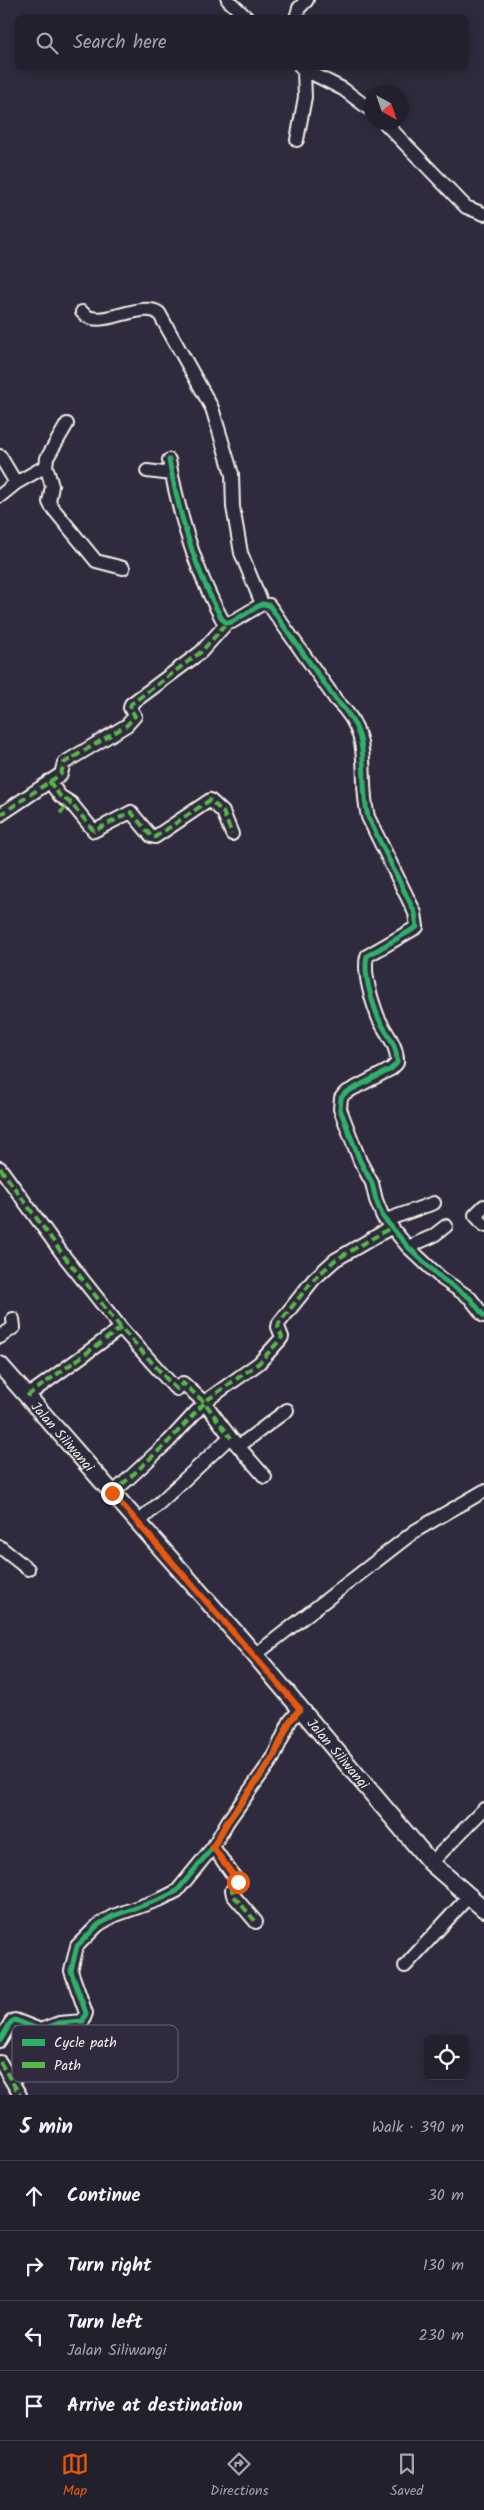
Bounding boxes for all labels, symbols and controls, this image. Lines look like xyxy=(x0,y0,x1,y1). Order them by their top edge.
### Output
search box xyxy=(15,15,469,70)
text: Search here xyxy=(73,28,167,58)
icon: search xyxy=(33,29,61,57)
north arrow xyxy=(364,85,409,130)
street label: Jalan Siliwangi xyxy=(25,1397,99,1478)
route end xyxy=(101,1482,124,1505)
street label: Jalan Siliwangi xyxy=(301,1714,374,1795)
route start xyxy=(227,1871,250,1894)
legend xyxy=(12,2025,178,2082)
text: Cycle path xyxy=(54,2032,117,2054)
map controls xyxy=(424,2035,469,2080)
button: locate xyxy=(424,2035,469,2080)
text: Path xyxy=(54,2055,81,2077)
text: 5 min xyxy=(20,2111,73,2144)
text: Walk · 390 m xyxy=(372,2115,464,2140)
text: Continue xyxy=(67,2181,140,2211)
icon: ahead xyxy=(20,2182,48,2210)
text: 30 m xyxy=(428,2183,464,2208)
text: Turn right xyxy=(67,2251,152,2281)
icon: right xyxy=(20,2252,48,2280)
text: 130 m xyxy=(423,2253,464,2278)
text: Turn left xyxy=(67,2308,142,2338)
icon: left xyxy=(20,2322,48,2350)
text: 230 m xyxy=(418,2323,464,2348)
text: Jalan Siliwangi xyxy=(67,2338,167,2363)
text: Arrive at destination xyxy=(67,2391,243,2421)
icon: arrive xyxy=(20,2392,48,2420)
tab: Map xyxy=(61,2450,89,2502)
tab: Directions xyxy=(210,2450,268,2502)
tab: Saved xyxy=(390,2450,423,2502)

